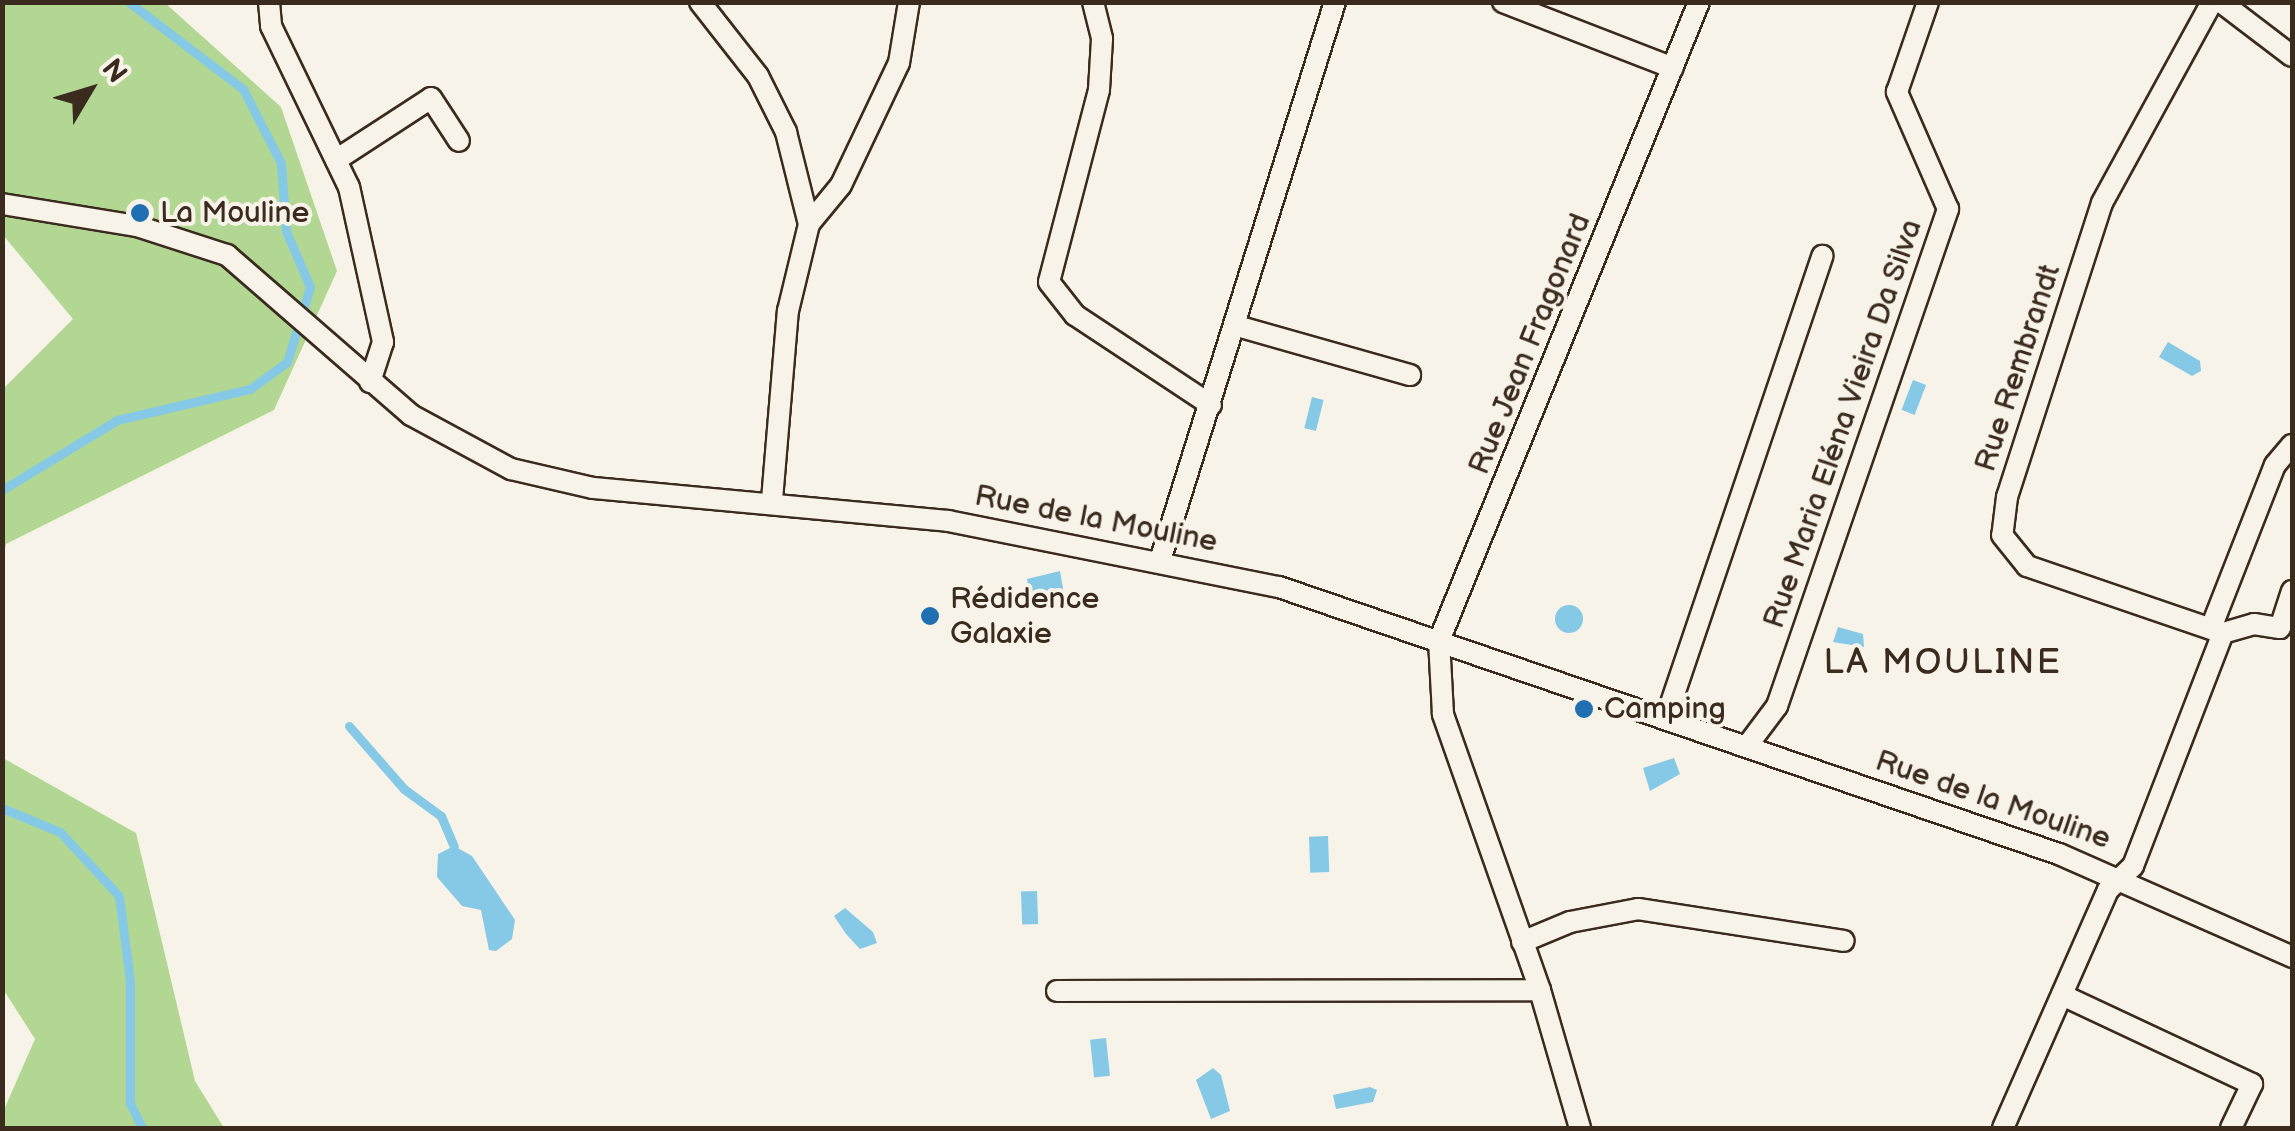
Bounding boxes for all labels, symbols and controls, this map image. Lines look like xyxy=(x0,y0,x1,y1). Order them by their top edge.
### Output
north arrow xyxy=(40,40,140,140)
text: N xyxy=(95,53,134,90)
place label: La Mouline xyxy=(160,195,309,231)
marker: La Mouline xyxy=(129,202,151,224)
street label: Rue Jean Fragonard xyxy=(1461,208,1599,480)
street label: Rue Maria Eléna Vieira Da Silva xyxy=(1756,214,1930,634)
street label: Rue Rembrandt xyxy=(1968,260,2068,476)
street label: Rue de la Mouline xyxy=(972,478,1220,560)
place label: Rédidence Galaxie xyxy=(950,581,1099,652)
marker: Rédidence Galaxie xyxy=(919,605,941,627)
district label: LA MOULINE xyxy=(1824,642,2062,684)
place label: Camping xyxy=(1604,691,1726,727)
marker: Camping xyxy=(1573,698,1595,720)
street label: Rue de la Mouline xyxy=(1871,743,2115,857)

